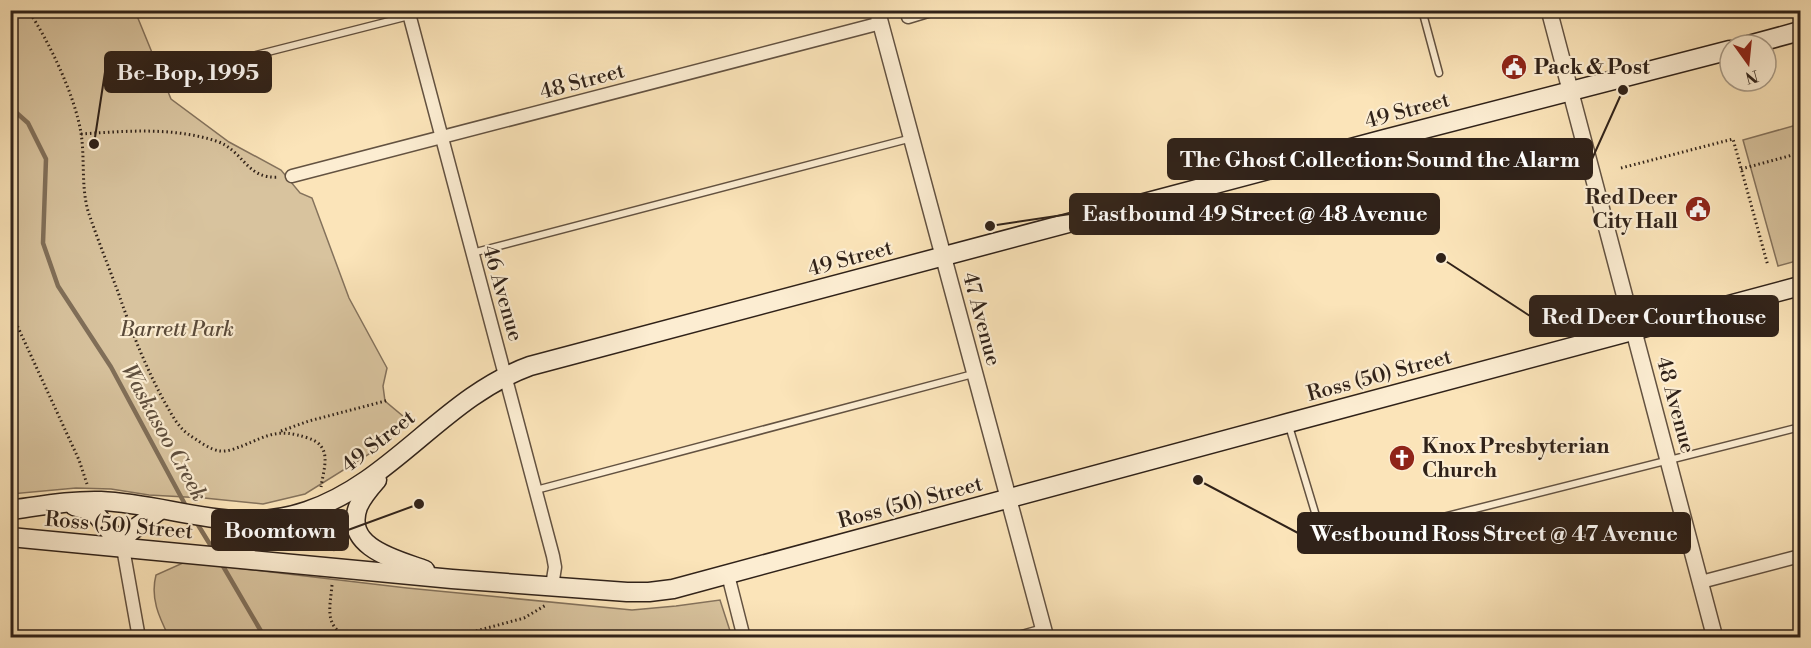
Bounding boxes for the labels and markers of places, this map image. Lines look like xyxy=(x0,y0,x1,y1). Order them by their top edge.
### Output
callout: Be-Bop, 1995 xyxy=(105,52,271,92)
public building icon: Pack & Post xyxy=(1499,52,1529,82)
place label: Pack & Post xyxy=(1534,55,1650,81)
callout: The Ghost Collection: Sound the Alarm xyxy=(1168,139,1592,179)
place label: Red Deer City Hall xyxy=(1585,185,1678,235)
callout: Eastbound 49 Street @ 48 Avenue xyxy=(1070,194,1439,234)
public building icon: Red Deer City Hall xyxy=(1683,194,1713,224)
callout: Red Deer Courthouse xyxy=(1530,296,1778,336)
place label: Knox Presbyterian Church xyxy=(1422,434,1609,484)
church icon: Knox Presbyterian Church xyxy=(1387,443,1417,473)
callout: Boomtown xyxy=(212,510,348,550)
callout: Westbound Ross Street @ 47 Avenue xyxy=(1298,513,1690,553)

